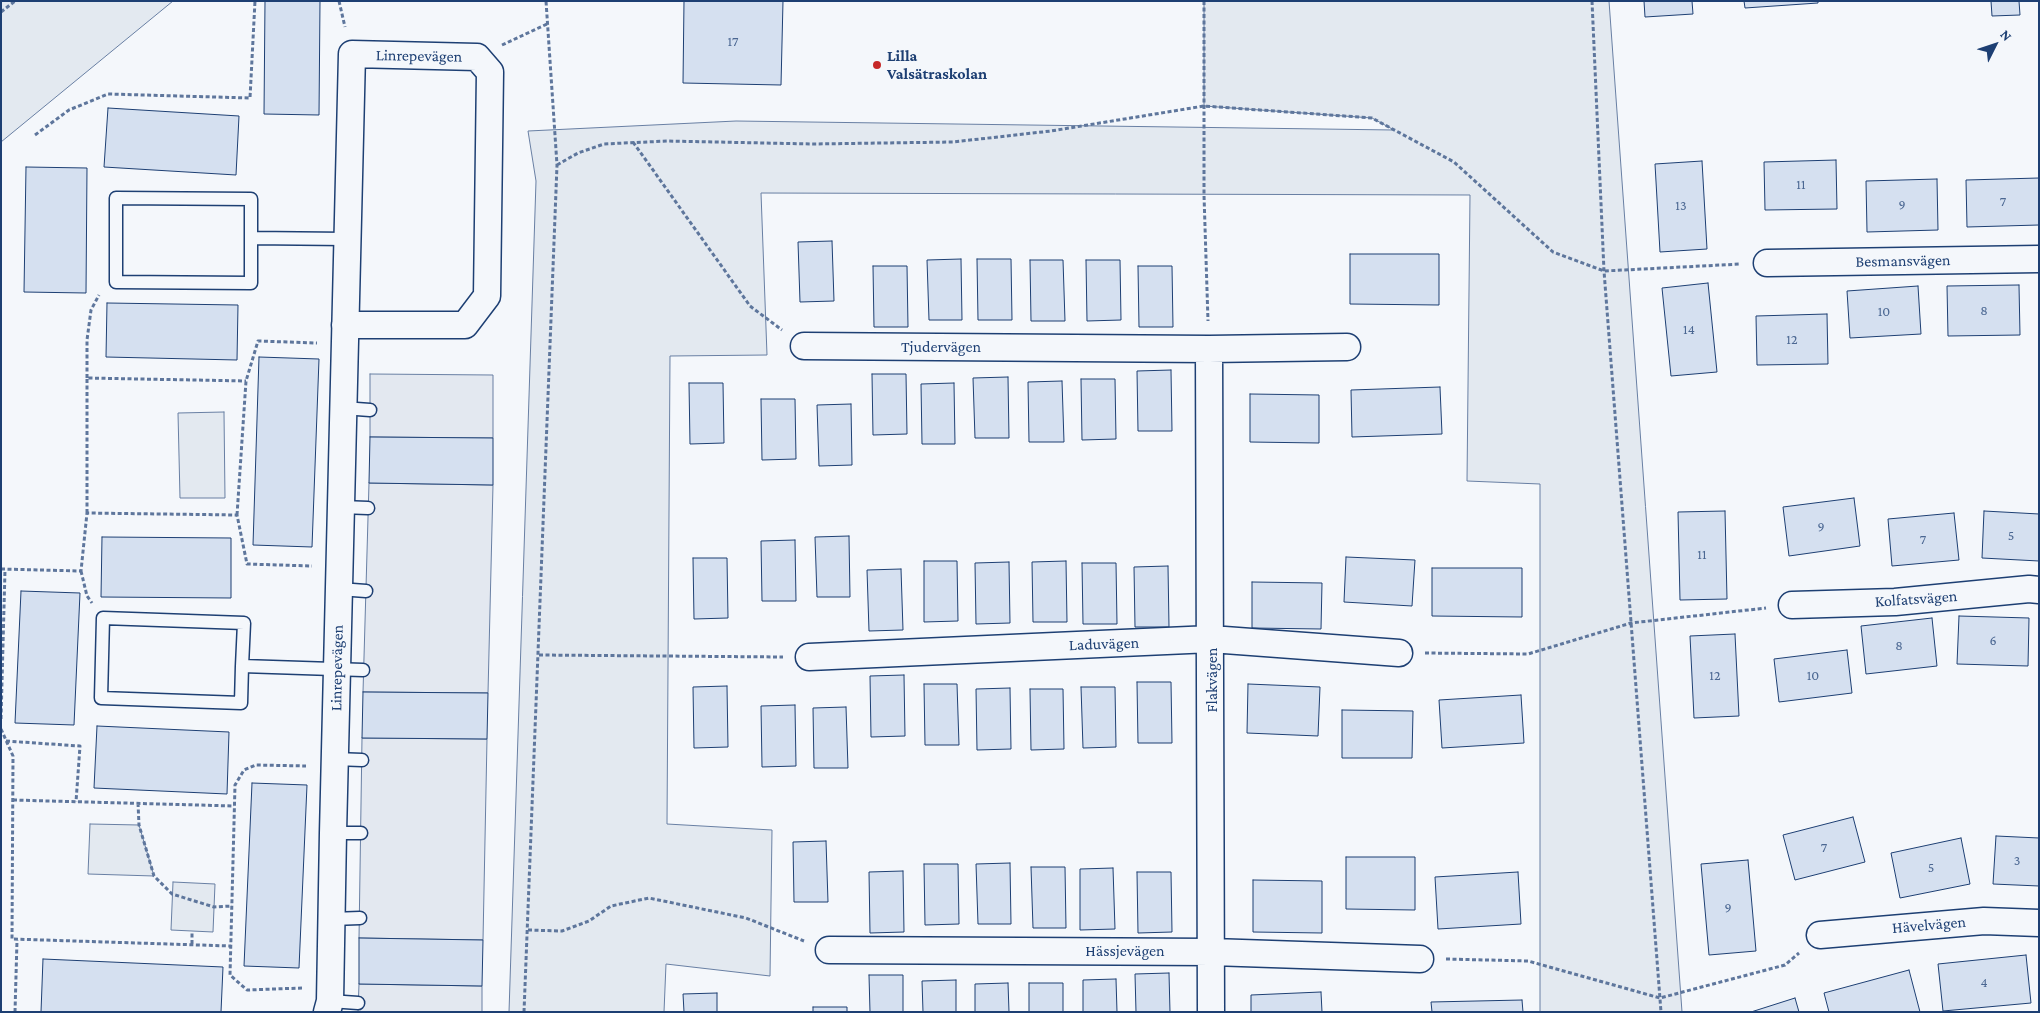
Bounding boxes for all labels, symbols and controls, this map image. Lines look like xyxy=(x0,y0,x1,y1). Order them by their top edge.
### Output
north arrow xyxy=(1970,20,2020,70)
text: N xyxy=(1997,26,2015,44)
house number: 17 xyxy=(727,34,739,50)
street label: Linrepevägen xyxy=(376,46,462,66)
place label: Lilla Valsätraskolan xyxy=(887,46,987,84)
marker: Lilla Valsätraskolan xyxy=(871,59,883,71)
house number: 11 xyxy=(1796,177,1806,193)
house number: 7 xyxy=(2000,194,2006,210)
house number: 9 xyxy=(1898,197,1906,213)
house number: 13 xyxy=(1675,198,1687,214)
street label: Besmansvägen xyxy=(1855,251,1951,271)
house number: 8 xyxy=(1980,303,1988,319)
house number: 10 xyxy=(1878,304,1890,320)
house number: 14 xyxy=(1683,322,1695,338)
house number: 12 xyxy=(1786,332,1798,348)
street label: Tjudervägen xyxy=(901,337,981,357)
house number: 9 xyxy=(1817,519,1825,535)
house number: 5 xyxy=(2008,528,2014,544)
house number: 7 xyxy=(1920,532,1926,548)
house number: 11 xyxy=(1697,547,1707,563)
street label: Kolfatsvägen xyxy=(1874,587,1958,611)
street label: Linrepevägen xyxy=(327,625,347,711)
street label: Laduvägen xyxy=(1069,633,1139,655)
house number: 6 xyxy=(1989,633,1997,649)
house number: 8 xyxy=(1895,638,1903,654)
street label: Flakvägen xyxy=(1202,648,1222,712)
house number: 12 xyxy=(1709,668,1721,684)
house number: 10 xyxy=(1807,668,1819,684)
house number: 7 xyxy=(1821,840,1827,856)
house number: 3 xyxy=(2014,853,2020,869)
house number: 5 xyxy=(1928,860,1934,876)
house number: 9 xyxy=(1724,900,1732,916)
street label: Hävelvägen xyxy=(1891,912,1967,938)
street label: Hässjevägen xyxy=(1085,941,1165,961)
house number: 4 xyxy=(1980,975,1988,991)

